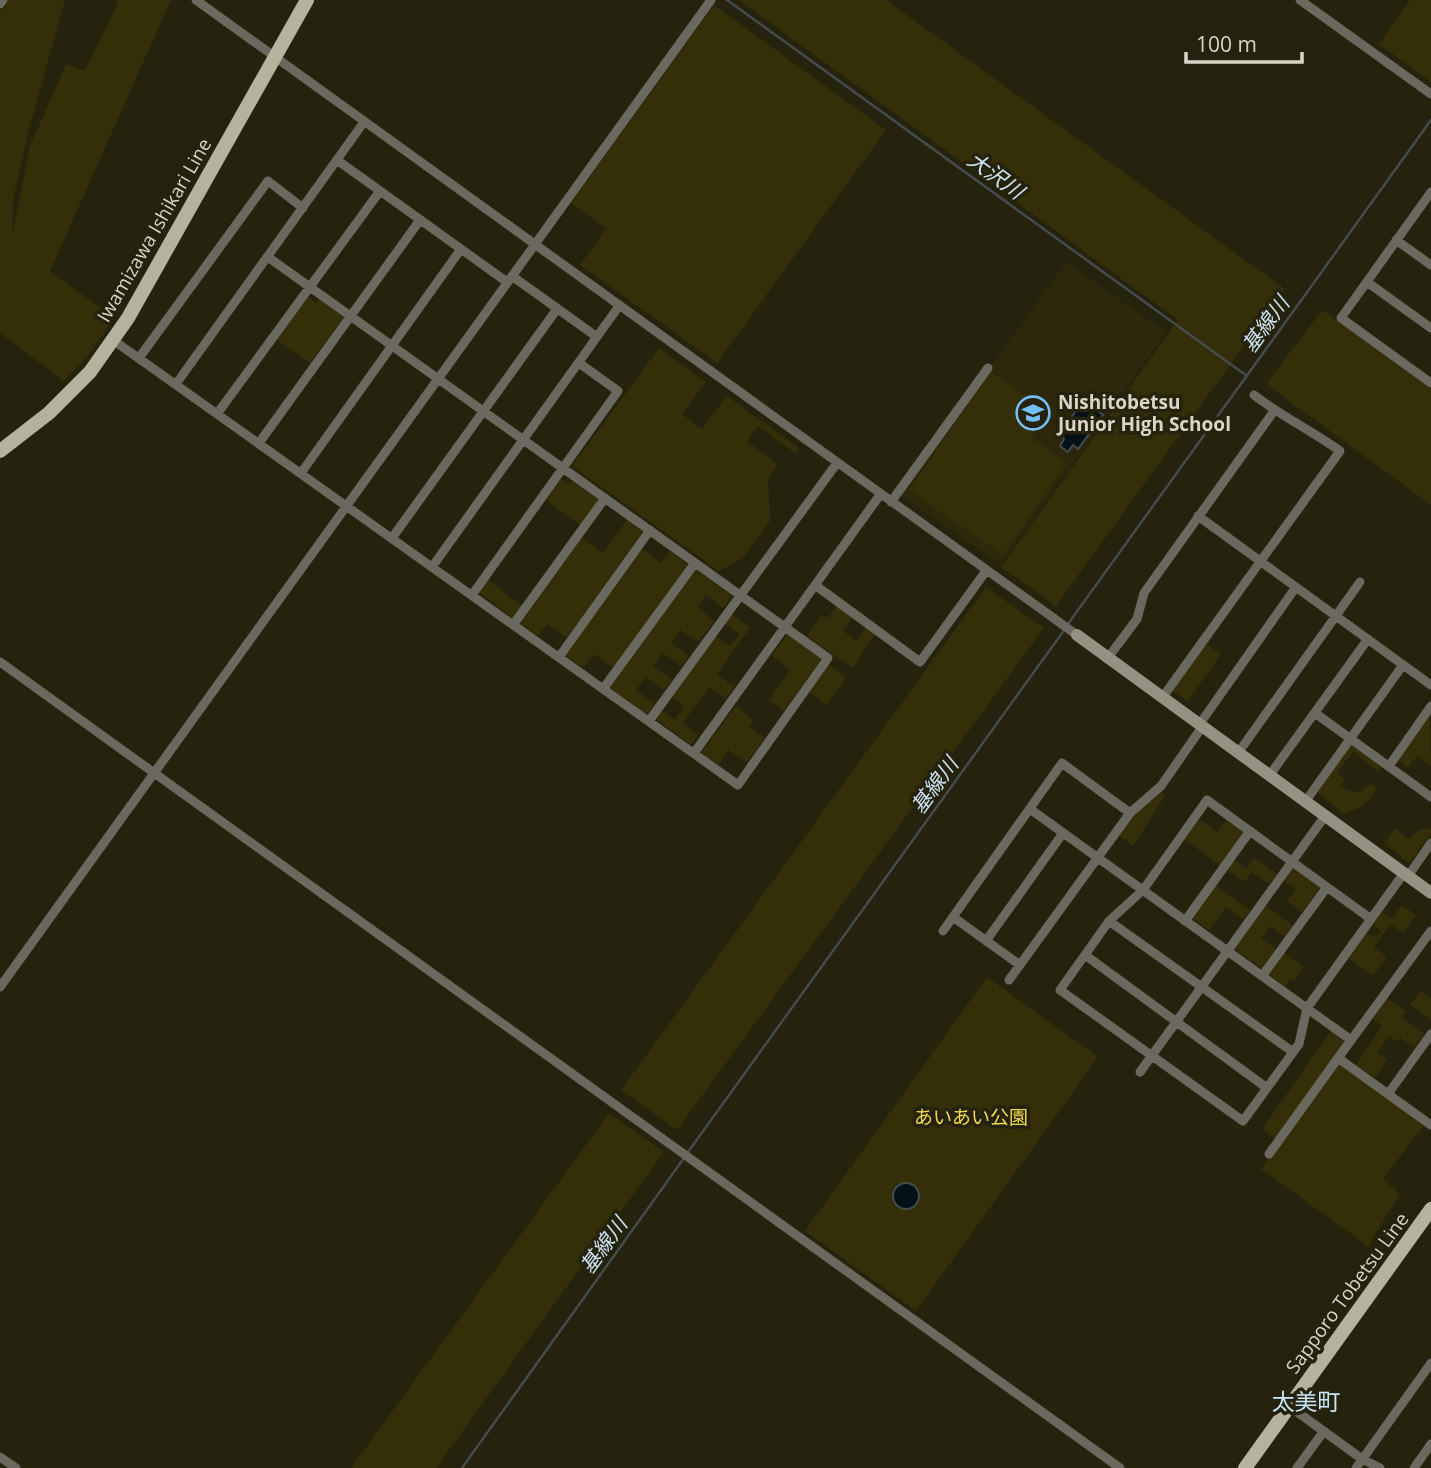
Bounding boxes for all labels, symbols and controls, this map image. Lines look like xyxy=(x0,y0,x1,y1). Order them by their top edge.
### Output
scale bar xyxy=(1186,21,1302,65)
text: 100 m xyxy=(1196,30,1257,58)
street label: Iwamizawa Ishikari Line xyxy=(91,133,217,327)
water label: 大沢川 xyxy=(962,145,1031,206)
water label: 基線川 xyxy=(1235,289,1296,358)
place label: Nishitobetsu Junior High School xyxy=(1056,389,1231,437)
school or university icon: Nishitobetsu Junior High School xyxy=(1014,394,1052,432)
water label: 基線川 xyxy=(904,750,965,819)
park label: あいあい公園 xyxy=(914,1104,1028,1130)
street label: Sapporo Tobetsu Line xyxy=(1280,1207,1414,1379)
water label: 基線川 xyxy=(573,1210,634,1279)
district label: 太美町 xyxy=(1272,1385,1341,1417)

